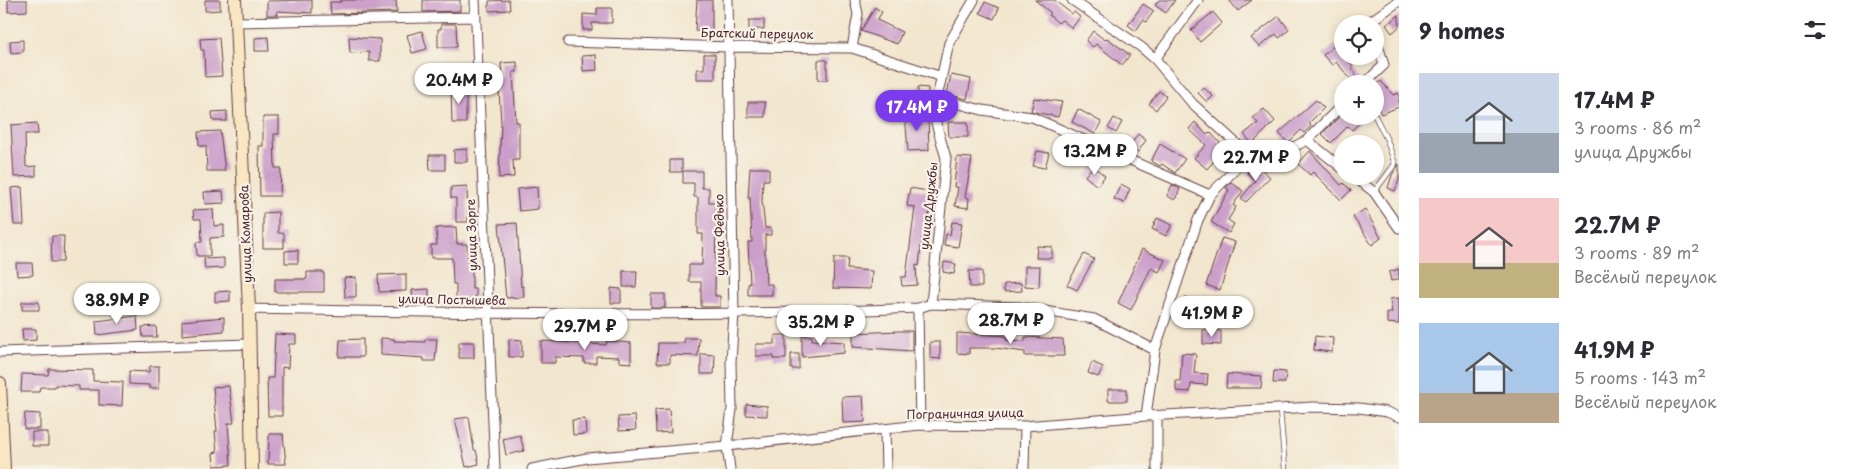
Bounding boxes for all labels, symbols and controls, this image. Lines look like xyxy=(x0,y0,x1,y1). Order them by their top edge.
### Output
text: 9 homes xyxy=(1419,14,1505,46)
map controls xyxy=(1334,15,1384,185)
button: locate xyxy=(1334,15,1384,65)
icon: filters xyxy=(1801,16,1829,44)
street label: Братский переулок xyxy=(700,23,815,43)
pin: 20.4M ₽ xyxy=(413,62,505,105)
text: 20.4M ₽ xyxy=(425,67,493,91)
button: + xyxy=(1334,75,1384,125)
text: 17.4M ₽ xyxy=(1574,83,1655,115)
pin: 17.4M ₽ xyxy=(871,90,963,132)
icon: home xyxy=(1459,93,1519,153)
text: 17.4M ₽ xyxy=(886,94,948,118)
text: 3 rooms · 86 m² xyxy=(1574,115,1701,139)
pin: 13.2M ₽ xyxy=(1049,134,1141,176)
button: − xyxy=(1334,135,1384,185)
text: 13.2M ₽ xyxy=(1063,138,1127,162)
text: улица Дружбы xyxy=(1574,139,1692,163)
pin: 22.7M ₽ xyxy=(1210,140,1302,182)
text: 22.7M ₽ xyxy=(1223,144,1289,168)
street label: улица Дружбы xyxy=(914,161,942,251)
street label: улица Комарова xyxy=(234,184,256,283)
street label: улица Федько xyxy=(709,194,729,276)
street label: улица Зорге xyxy=(461,198,481,271)
text: 22.7M ₽ xyxy=(1574,208,1660,240)
icon: home xyxy=(1459,218,1519,278)
text: 3 rooms · 89 m² xyxy=(1574,240,1699,264)
text: Весёлый переулок xyxy=(1574,264,1717,288)
pin: 38.9M ₽ xyxy=(71,282,163,325)
text: 38.9M ₽ xyxy=(85,287,149,311)
street label: улица Постышева xyxy=(398,289,507,309)
pin: 41.9M ₽ xyxy=(1166,296,1258,338)
text: 41.9M ₽ xyxy=(1181,300,1243,324)
pin: 28.7M ₽ xyxy=(965,302,1057,345)
pin: 35.2M ₽ xyxy=(775,304,867,347)
text: 28.7M ₽ xyxy=(978,307,1044,331)
pin: 29.7M ₽ xyxy=(539,308,631,351)
text: 35.2M ₽ xyxy=(788,309,854,333)
text: 29.7M ₽ xyxy=(554,313,616,337)
text: 41.9M ₽ xyxy=(1574,333,1655,365)
icon: home xyxy=(1459,343,1519,403)
text: 5 rooms · 143 m² xyxy=(1574,365,1706,389)
text: Весёлый переулок xyxy=(1574,389,1717,413)
street label: Пограничная улица xyxy=(906,403,1024,423)

